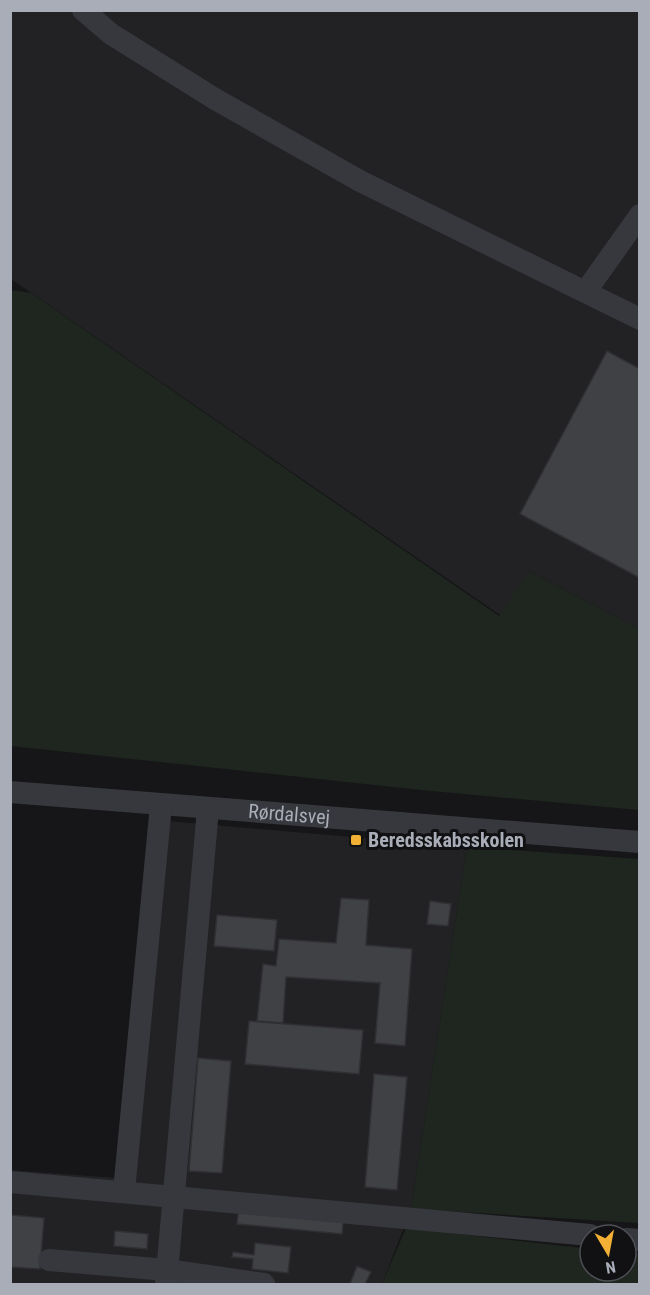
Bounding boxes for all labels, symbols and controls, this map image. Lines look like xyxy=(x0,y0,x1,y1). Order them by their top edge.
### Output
street label: Rørdalsvej xyxy=(247,799,331,829)
place label: Beredsskabsskolen xyxy=(368,828,524,852)
marker: Beredsskabsskolen xyxy=(349,833,363,847)
north arrow xyxy=(578,1223,638,1283)
text: N xyxy=(604,1257,617,1277)

